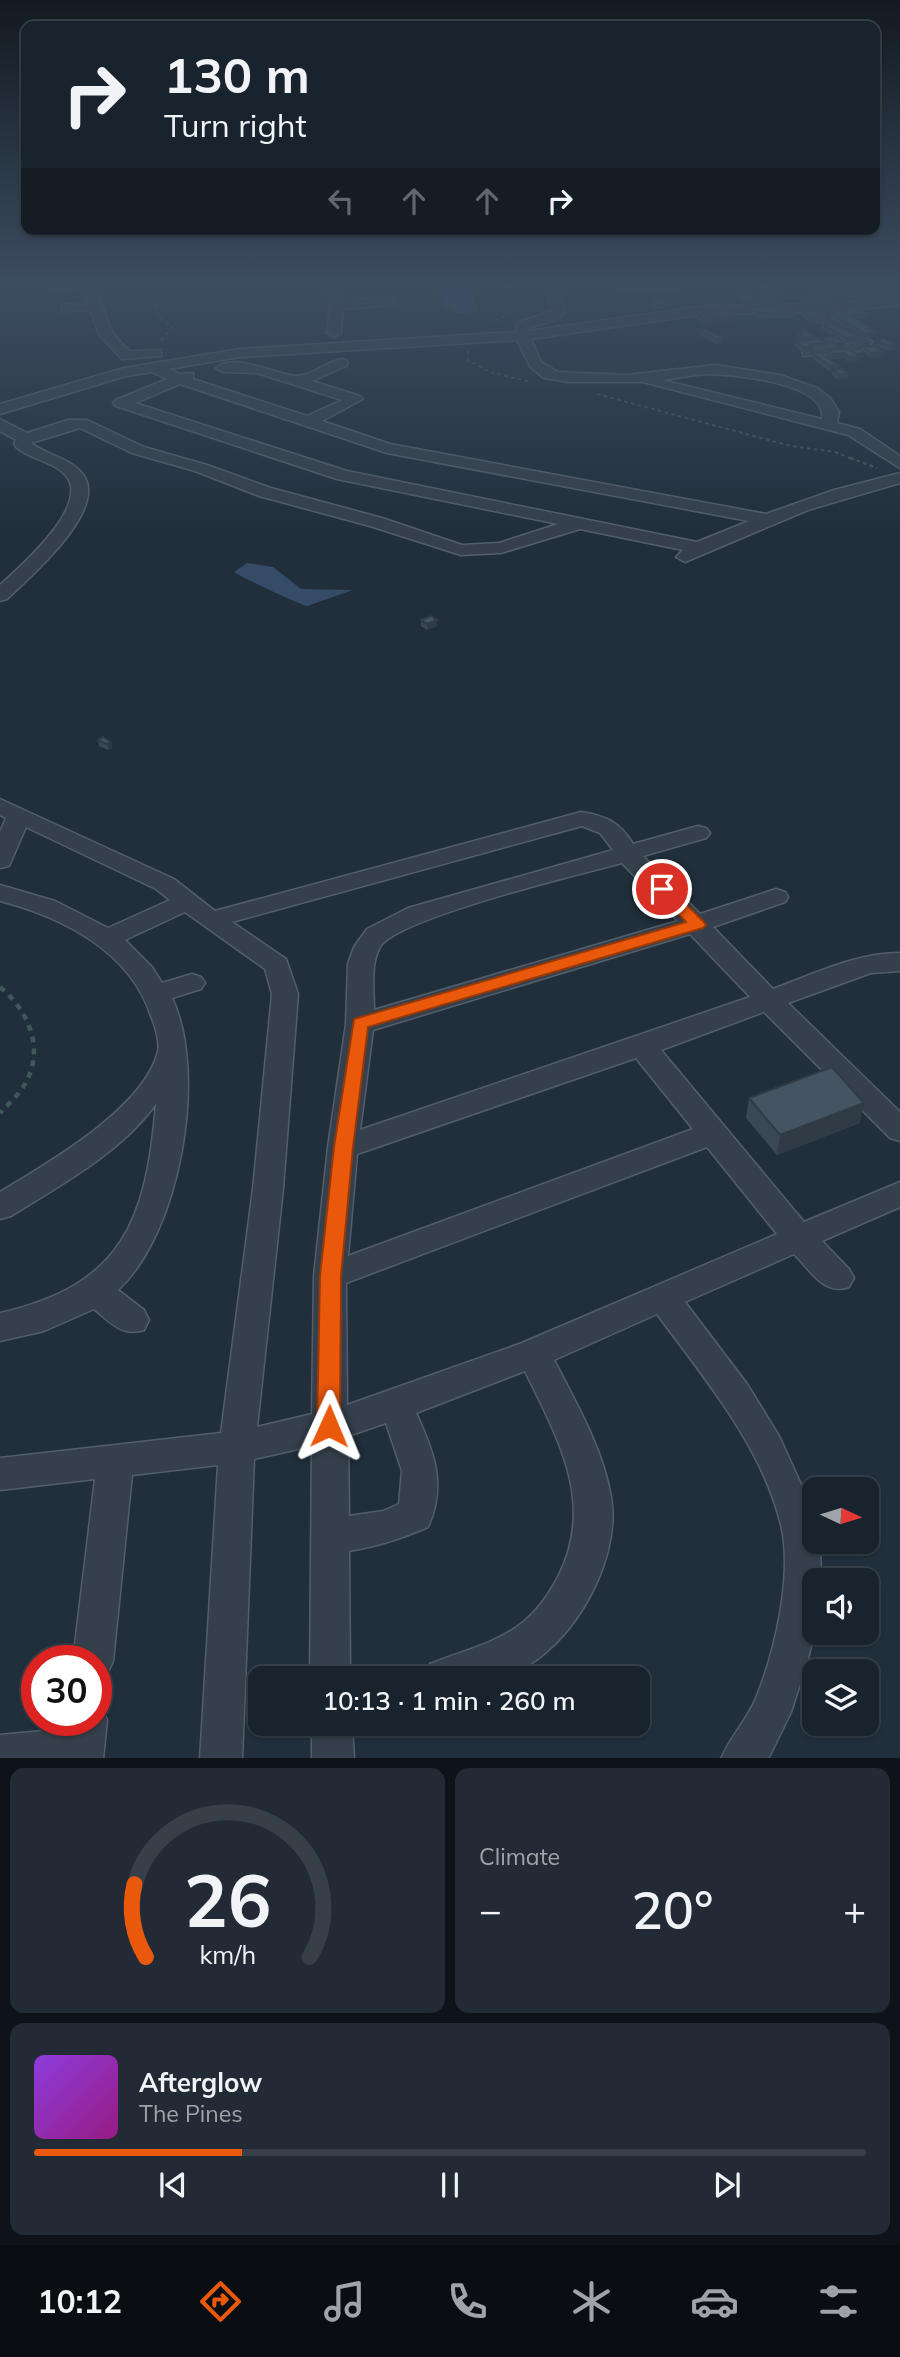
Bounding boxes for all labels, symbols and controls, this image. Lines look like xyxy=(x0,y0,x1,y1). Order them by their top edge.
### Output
text: 130 m xyxy=(164,44,310,105)
icon: right xyxy=(49,49,140,140)
text: Turn right xyxy=(164,105,307,145)
icon: left xyxy=(322,182,360,220)
icon: ahead xyxy=(395,182,433,220)
icon: ahead xyxy=(468,182,506,220)
icon: right xyxy=(541,182,579,220)
pin xyxy=(632,859,692,919)
icon: arrive xyxy=(643,870,681,908)
position arrow xyxy=(292,1389,366,1463)
north arrow xyxy=(802,1477,878,1554)
map controls xyxy=(802,1477,879,1736)
button: sound xyxy=(802,1568,879,1645)
speed limit sign: 30 xyxy=(21,1645,112,1736)
button: layers xyxy=(802,1659,879,1736)
text: 10:13 · 1 min · 260 m xyxy=(322,1684,576,1717)
text: Climate xyxy=(479,1842,560,1871)
text: 26 xyxy=(184,1854,271,1945)
text: 20° xyxy=(632,1877,713,1942)
text: − xyxy=(479,1886,502,1934)
text: + xyxy=(843,1886,866,1934)
text: km/h xyxy=(199,1938,256,1969)
text: Afterglow xyxy=(139,2066,262,2099)
text: The Pines xyxy=(139,2099,243,2128)
icon: previous xyxy=(154,2166,192,2204)
icon: pause xyxy=(431,2166,469,2204)
icon: next xyxy=(708,2166,746,2204)
icon: directions xyxy=(196,2277,245,2326)
icon: music xyxy=(320,2277,369,2326)
icon: phone xyxy=(443,2277,492,2326)
icon: climate xyxy=(567,2277,616,2326)
icon: car xyxy=(690,2277,739,2326)
icon: filters xyxy=(814,2277,863,2326)
text: 10:12 xyxy=(37,2281,122,2321)

